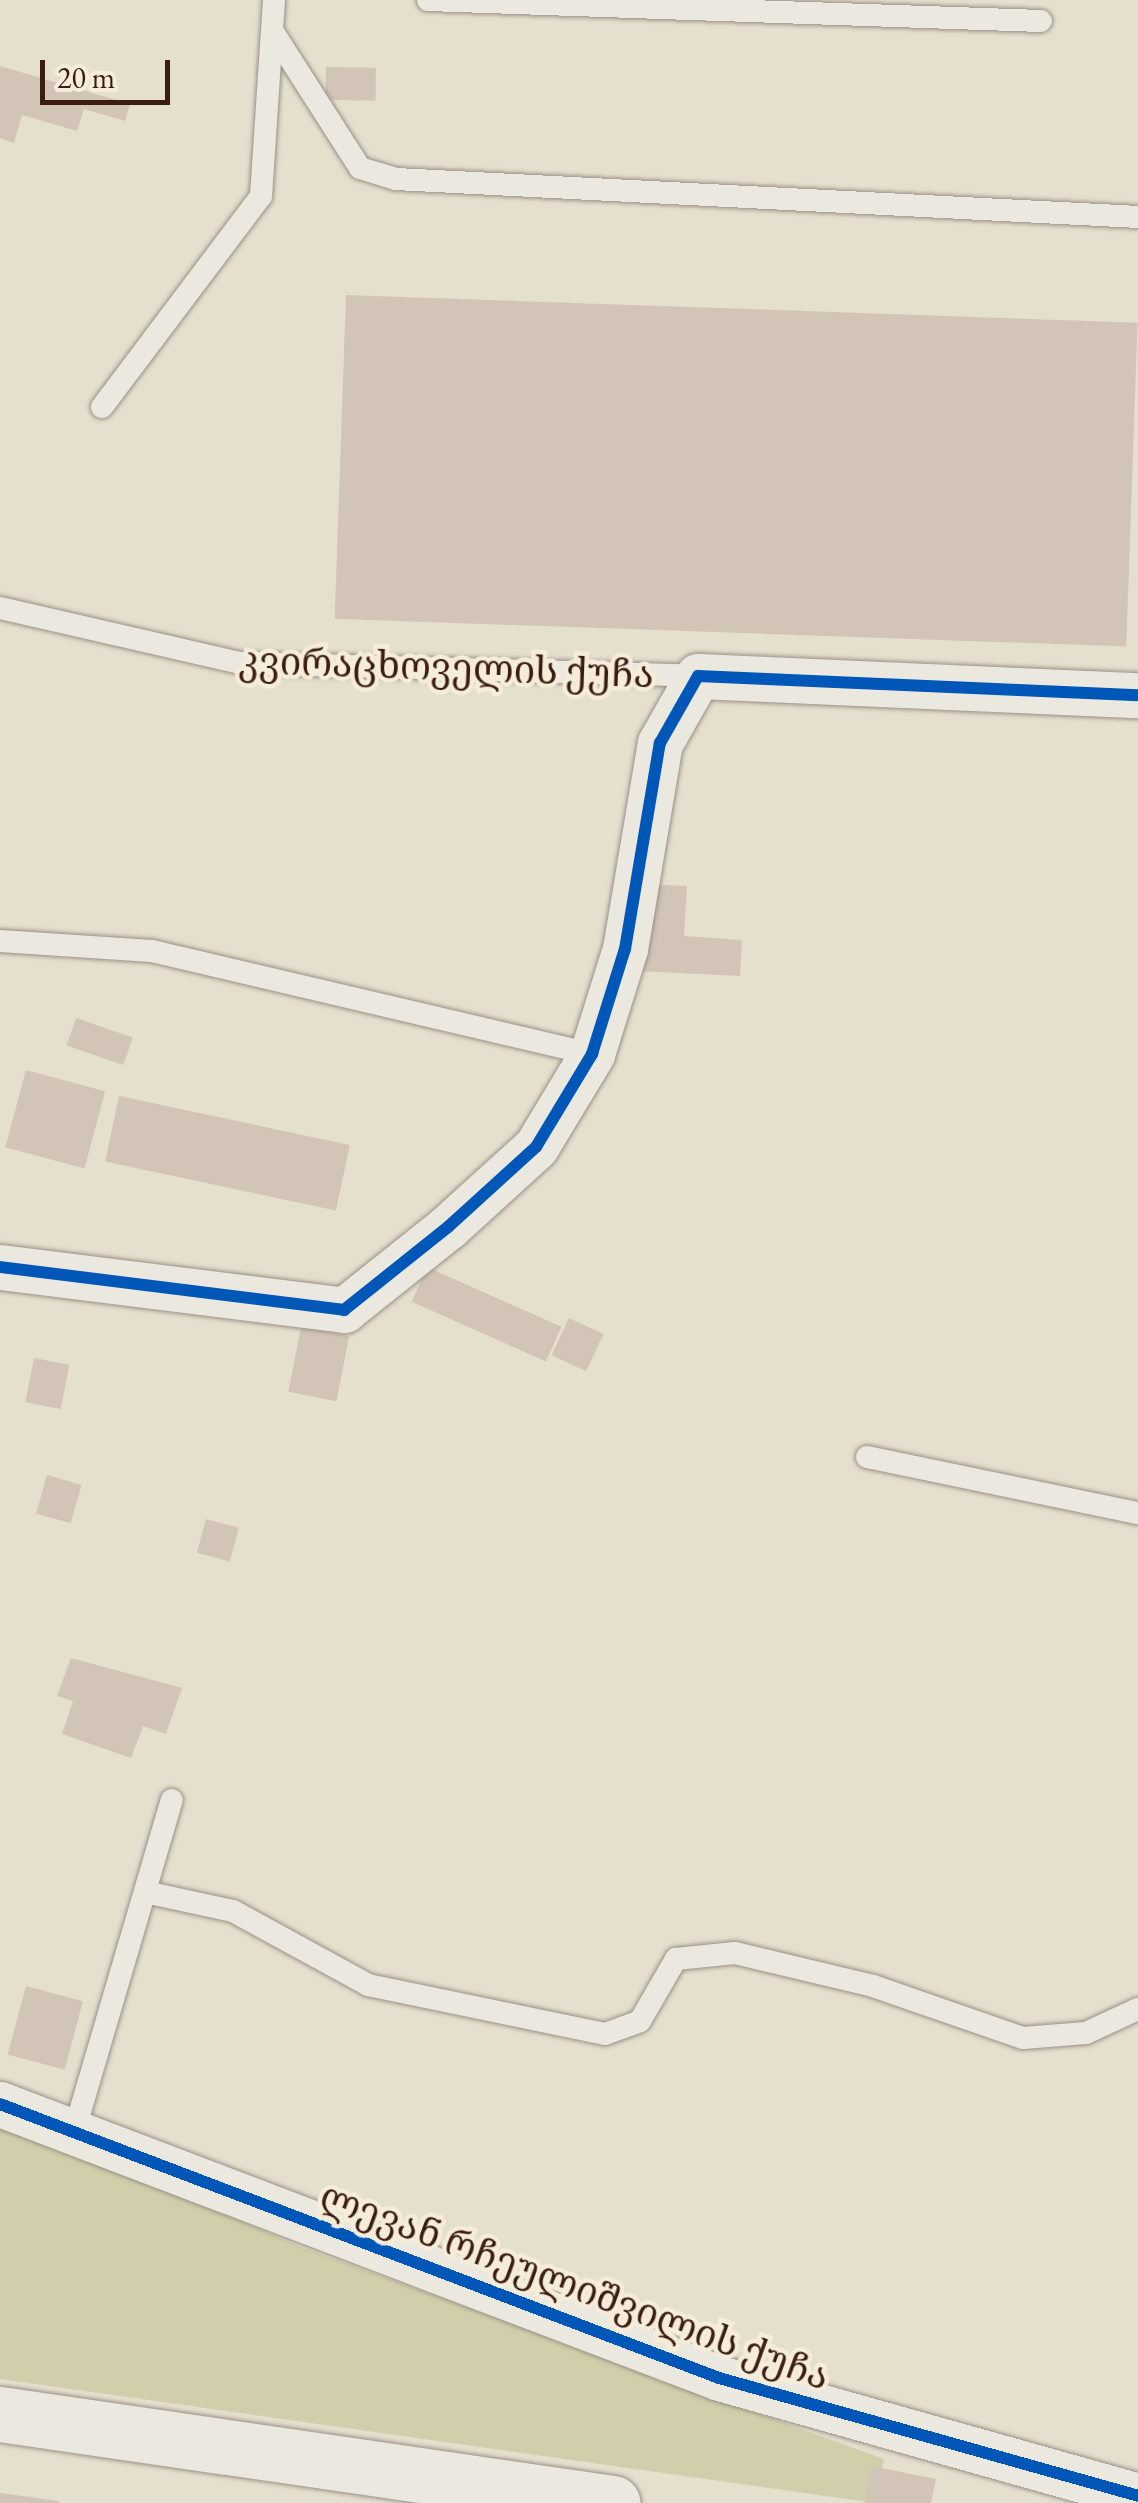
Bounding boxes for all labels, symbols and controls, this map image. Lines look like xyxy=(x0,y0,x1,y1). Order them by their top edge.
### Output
scale bar xyxy=(45,40,175,102)
text: 20 m xyxy=(57,58,115,97)
street label: კვირაცხოველის ქუჩა xyxy=(237,637,655,697)
street label: ლევან რჩეულიშვილის ქუჩა xyxy=(314,2172,836,2400)

